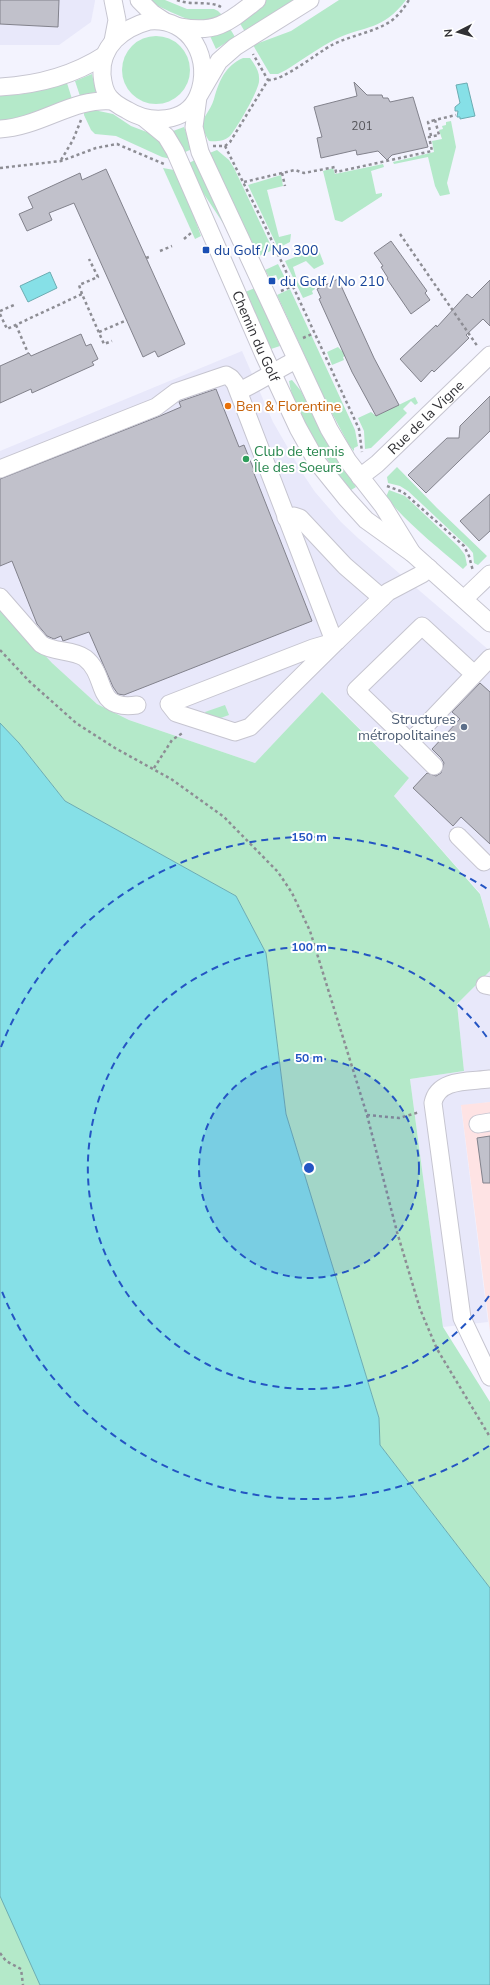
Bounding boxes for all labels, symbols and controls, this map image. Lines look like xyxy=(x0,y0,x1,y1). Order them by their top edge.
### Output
north arrow xyxy=(438,12,478,52)
text: N xyxy=(441,28,456,38)
house number: 201 xyxy=(351,118,373,134)
place label: du Golf / No 300 xyxy=(214,241,318,260)
marker: du Golf / No 300 xyxy=(201,245,211,255)
place label: du Golf / No 210 xyxy=(280,272,384,291)
marker: du Golf / No 210 xyxy=(267,276,277,286)
street label: Chemin du Golf xyxy=(227,288,284,385)
street label: Rue de la Vigne xyxy=(384,376,468,459)
place label: Ben & Florentine xyxy=(236,397,341,416)
marker: Ben & Florentine xyxy=(223,401,233,411)
place label: Club de tennis Île des Soeurs xyxy=(253,442,345,477)
marker: Club de tennis Île des Soeurs xyxy=(241,454,251,464)
place label: Structures métropolitaines xyxy=(358,710,456,745)
marker: Structures métropolitaines xyxy=(459,722,469,732)
text: 150 m xyxy=(291,829,327,845)
text: 100 m xyxy=(291,939,327,955)
text: 50 m xyxy=(295,1050,323,1066)
centre of rings xyxy=(302,1161,316,1175)

